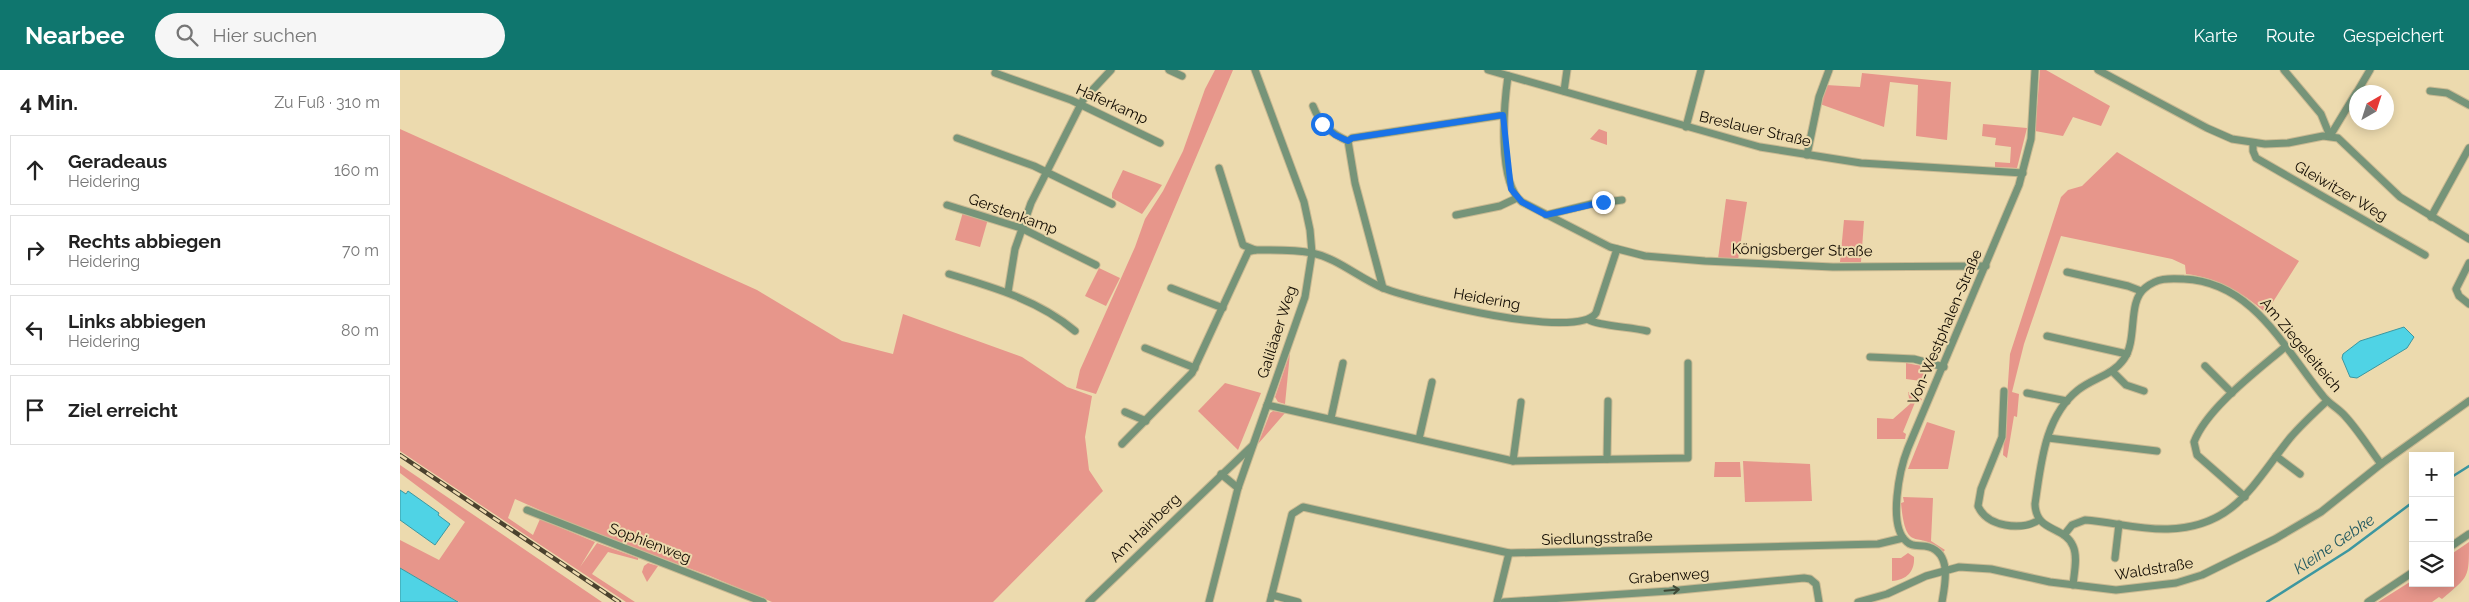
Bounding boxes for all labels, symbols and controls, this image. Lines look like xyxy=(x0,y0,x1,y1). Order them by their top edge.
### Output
search box xyxy=(155,13,505,58)
text: Nearbee xyxy=(25,21,125,50)
icon: search xyxy=(173,21,201,49)
text: Hier suchen xyxy=(213,24,317,46)
text: Karte xyxy=(2194,25,2238,46)
text: Route xyxy=(2266,25,2315,46)
text: Gespeichert xyxy=(2343,25,2444,46)
street label: Haferkamp xyxy=(1073,80,1151,128)
north arrow xyxy=(2349,85,2394,130)
text: 4 Min. xyxy=(20,90,78,115)
text: Zu Fuß · 310 m xyxy=(274,93,380,112)
street label: Breslauer Straße xyxy=(1697,107,1813,151)
route start xyxy=(1311,113,1334,136)
text: Geradeaus xyxy=(68,150,167,172)
icon: ahead xyxy=(21,156,49,184)
street label: Gleiwitzer Weg xyxy=(2291,157,2391,225)
text: 160 m xyxy=(334,161,379,180)
text: Heidering xyxy=(68,172,140,191)
street label: Gerstenkamp xyxy=(966,190,1060,238)
route end xyxy=(1592,191,1615,214)
text: Rechts abbiegen xyxy=(68,230,221,252)
icon: right xyxy=(21,236,49,264)
street label: Königsberger Straße xyxy=(1731,240,1873,260)
text: 70 m xyxy=(342,241,379,260)
street label: Von-Westphalen-Straße xyxy=(1904,246,1986,407)
text: Heidering xyxy=(68,252,140,271)
street label: Galiläaer Weg xyxy=(1254,283,1300,381)
street label: Heidering xyxy=(1452,284,1522,314)
street label: Am Ziegeleiteich xyxy=(2256,294,2346,396)
text: Links abbiegen xyxy=(68,310,206,332)
icon: left xyxy=(21,316,49,344)
text: 80 m xyxy=(341,321,379,340)
text: Heidering xyxy=(68,332,140,351)
icon: arrive xyxy=(21,396,49,424)
text: Ziel erreicht xyxy=(68,399,178,421)
map controls xyxy=(2409,452,2454,587)
button: + xyxy=(2409,452,2454,497)
street label: Am Hainberg xyxy=(1106,490,1184,566)
button: − xyxy=(2409,497,2454,542)
water label: Kleine Gebke xyxy=(2290,510,2378,578)
street label: Sophienweg xyxy=(606,519,694,567)
street label: Siedlungsstraße xyxy=(1541,527,1653,549)
button: layers xyxy=(2409,542,2454,587)
street label: Waldstraße xyxy=(2113,554,2195,584)
street label: Grabenweg xyxy=(1628,564,1710,588)
one-way arrow xyxy=(1664,586,1680,595)

